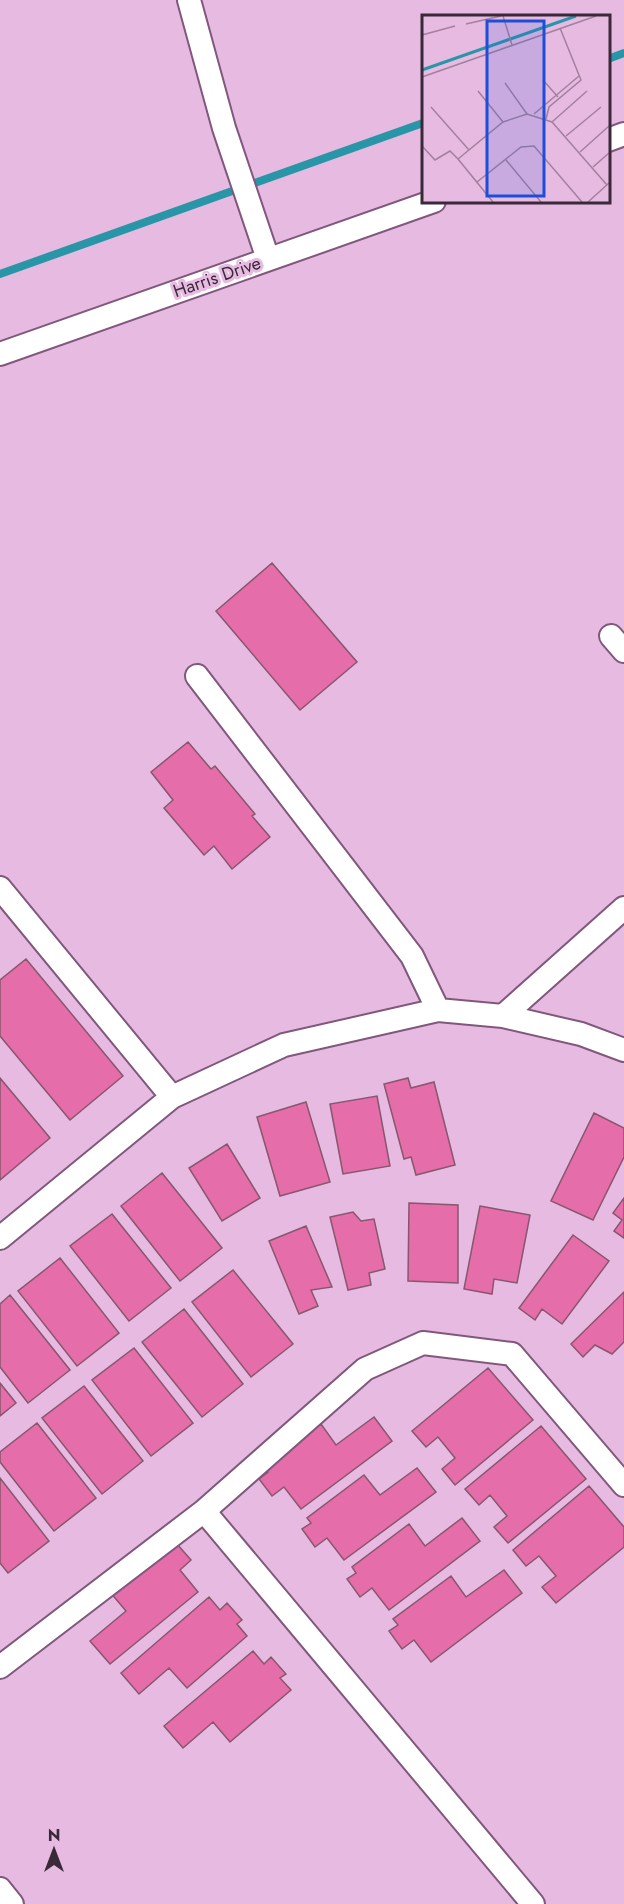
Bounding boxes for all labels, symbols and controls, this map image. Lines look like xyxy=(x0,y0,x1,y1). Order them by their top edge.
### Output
inset map xyxy=(422,15,609,202)
street label: Harris Drive xyxy=(170,250,264,304)
north arrow xyxy=(24,1820,84,1880)
text: N xyxy=(48,1824,60,1847)

